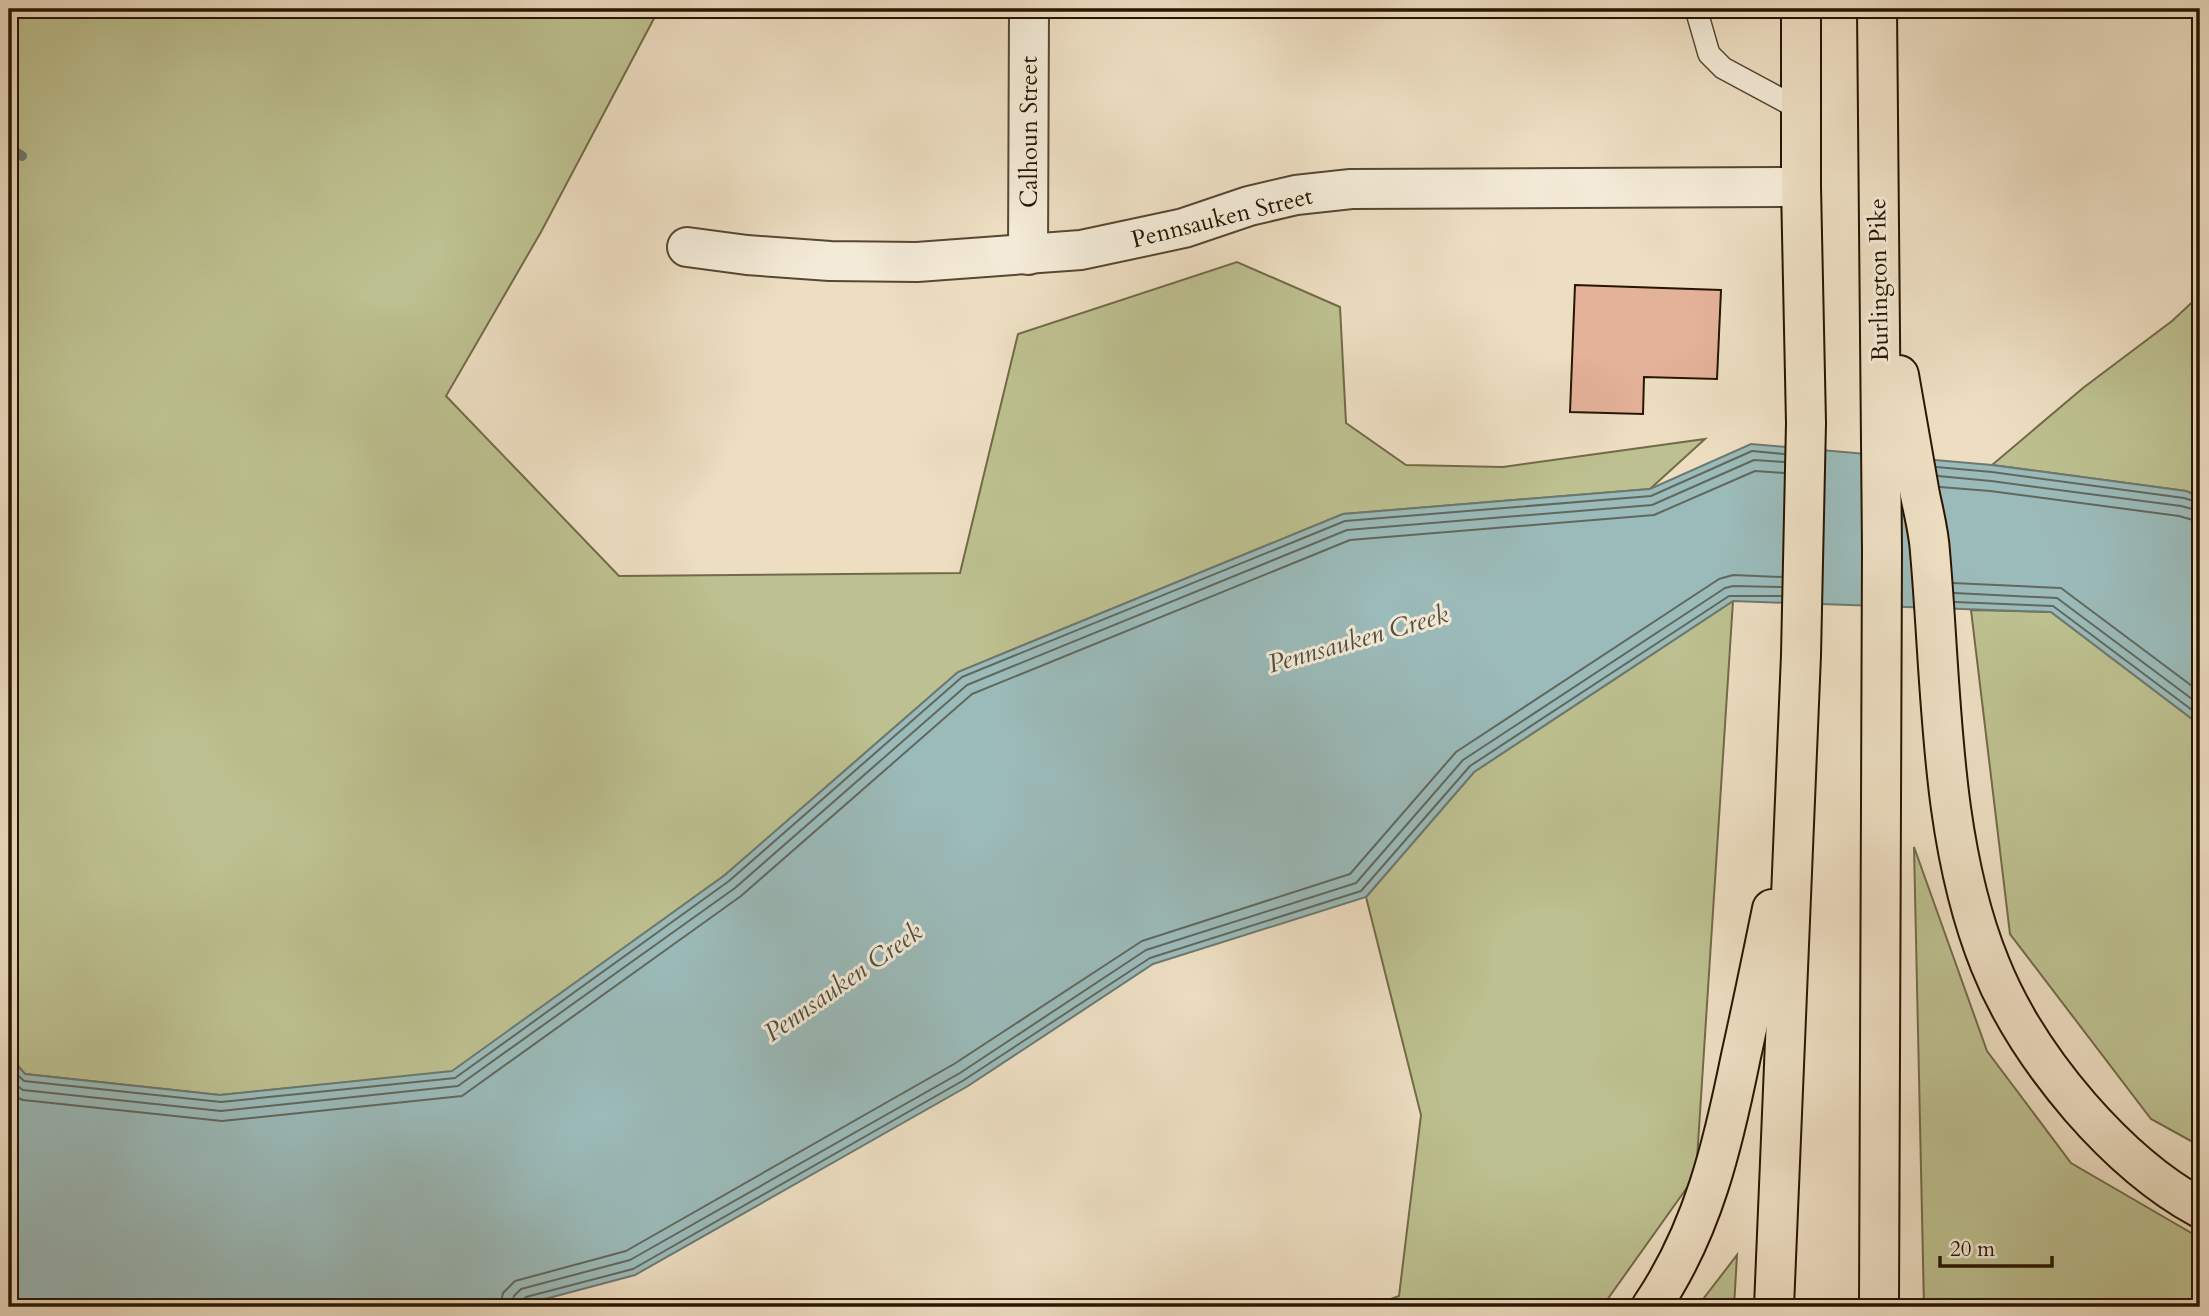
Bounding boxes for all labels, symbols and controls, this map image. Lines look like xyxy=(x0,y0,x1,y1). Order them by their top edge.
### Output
street label: Calhoun Street xyxy=(1013,56,1046,208)
street label: Pennsauken Street xyxy=(1128,179,1316,256)
street label: Burlington Pike xyxy=(1861,198,1897,362)
water label: Pennsauken Creek xyxy=(1264,596,1452,681)
water label: Pennsauken Creek xyxy=(757,914,929,1050)
scale bar xyxy=(1940,1225,2052,1269)
text: 20 m xyxy=(1950,1235,1995,1264)

